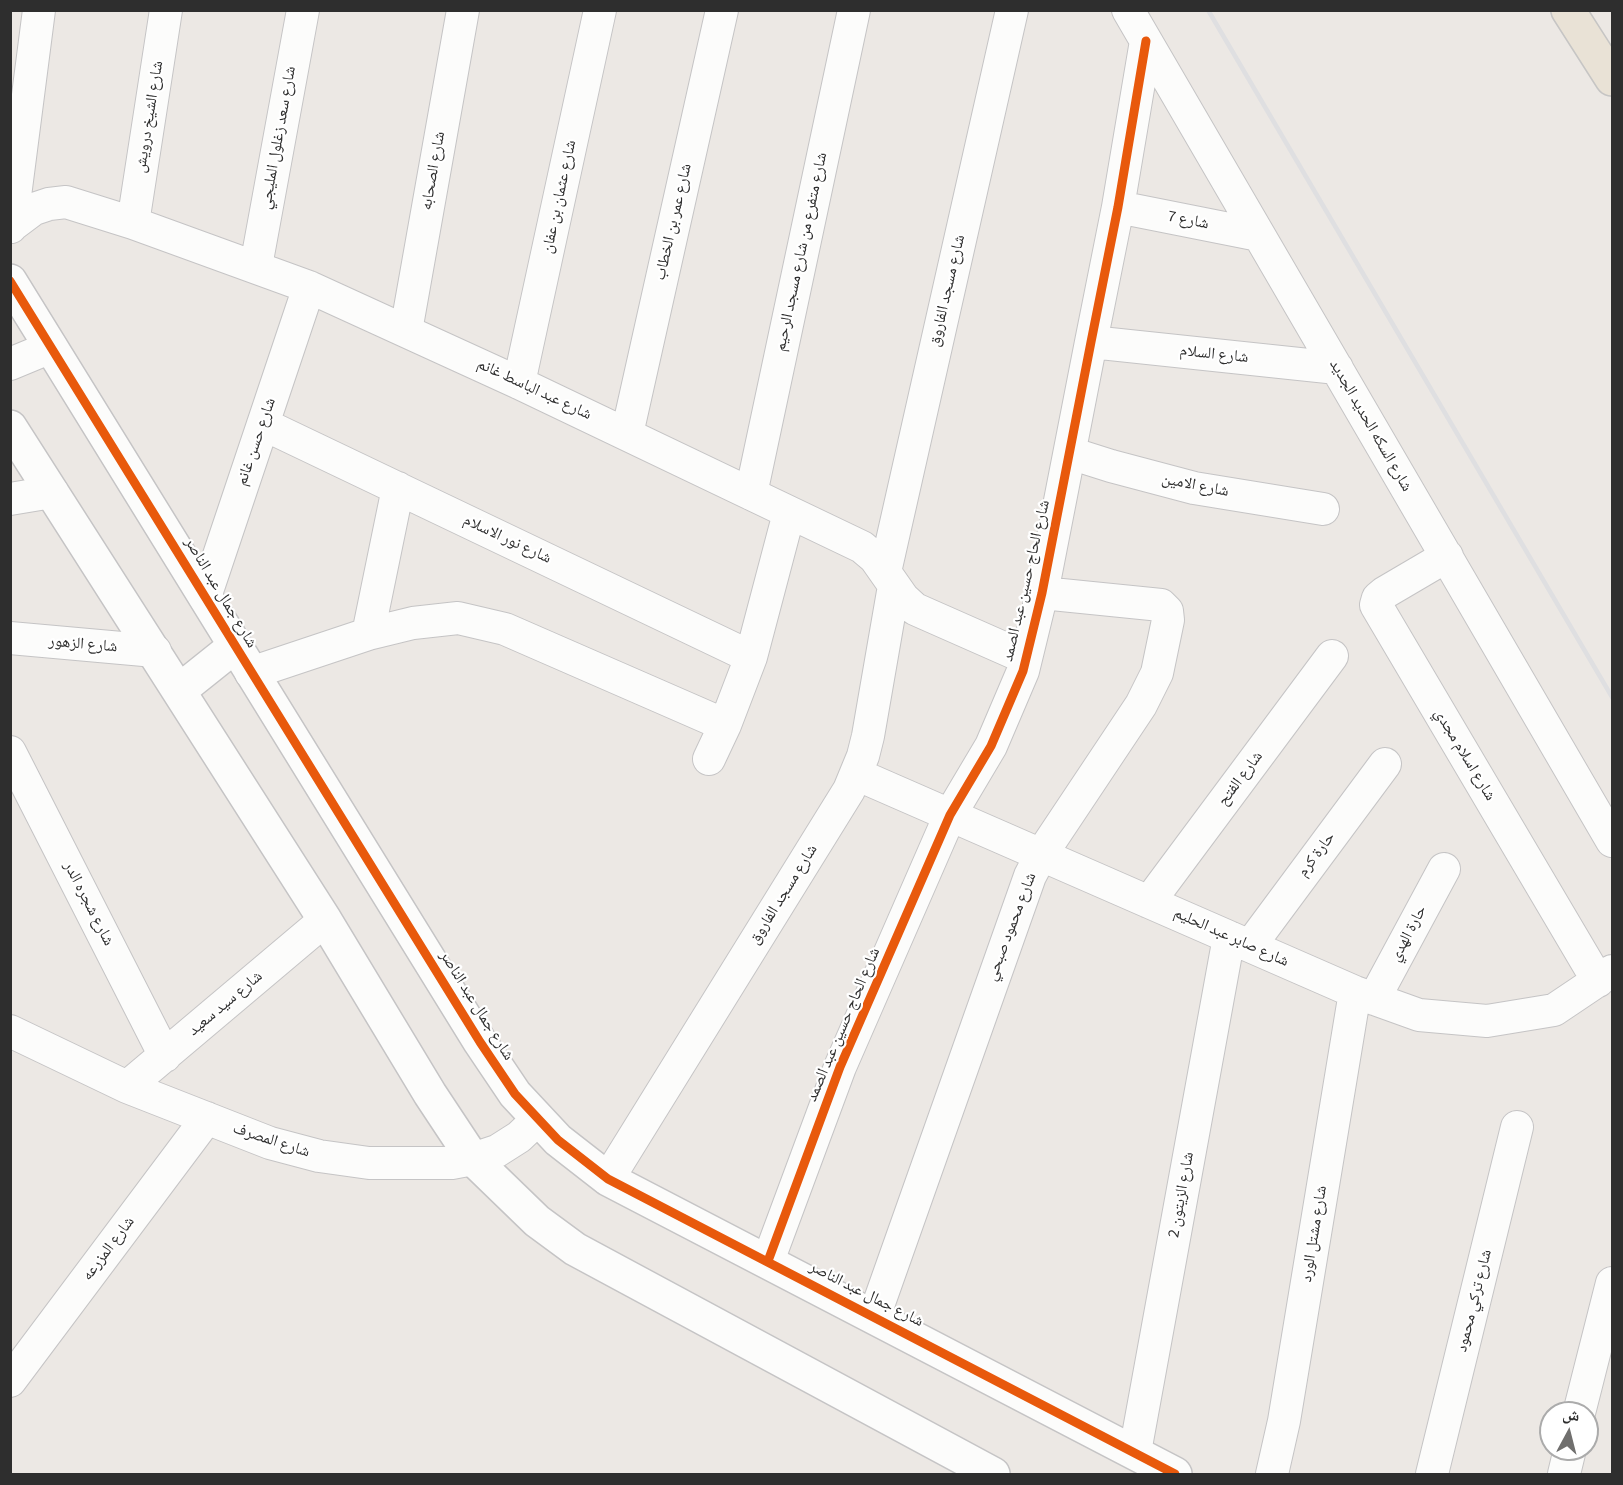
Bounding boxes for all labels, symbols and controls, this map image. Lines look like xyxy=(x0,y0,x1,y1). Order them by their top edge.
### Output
street label: شارع الشيخ درويش xyxy=(132,60,168,174)
street label: شارع سعد زغلول المليجي xyxy=(257,65,301,211)
street label: شارع الصحابه xyxy=(418,130,450,212)
street label: شارع عثمان بن عفان xyxy=(539,139,581,255)
street label: شارع متفرع من شارع مسجد الرحيم xyxy=(772,151,832,353)
street label: شارع عمر بن الخطاب xyxy=(651,162,697,282)
street label: شارع 7 xyxy=(1166,208,1210,234)
street label: شارع مسجد الفاروق xyxy=(926,233,970,349)
street label: شارع السلام xyxy=(1179,342,1249,368)
street label: شارع عبد الباسط غانم xyxy=(474,355,594,425)
street label: شارع السكه الحديد الجديد xyxy=(1324,356,1416,496)
street label: شارع حسن غانم xyxy=(233,395,281,489)
street label: شارع الامين xyxy=(1160,470,1230,502)
street label: شارع الحاج حسين عبد الصمد xyxy=(999,498,1055,664)
street label: شارع نور الاسلام xyxy=(460,511,554,569)
street label: شارع جمال عبد الناصر xyxy=(179,534,261,652)
street label: شارع الزهور xyxy=(48,632,118,658)
street label: شارع اسلام مجدي xyxy=(1429,705,1499,805)
street label: شارع الفتح xyxy=(1214,748,1268,810)
street label: حارة كرم xyxy=(1294,829,1340,881)
street label: شارع مسجد الفاروق xyxy=(746,841,822,949)
street label: شارع شجره الدر xyxy=(59,859,117,949)
street label: شارع محمود صبحي xyxy=(983,870,1041,984)
street label: حارة الهدي xyxy=(1386,903,1432,965)
street label: شارع صابر عبد الحليم xyxy=(1171,904,1291,972)
street label: شارع الحاج حسين عبد الصمد xyxy=(803,945,885,1105)
street label: شارع جمال عبد الناصر xyxy=(435,948,517,1064)
street label: شارع سيد سعيد xyxy=(185,967,267,1041)
street label: شارع المصرف xyxy=(230,1120,312,1162)
street label: شارع الزيتون 2 xyxy=(1165,1151,1199,1239)
street label: شارع مشتل الورد xyxy=(1298,1184,1332,1284)
street label: شارع المزرعه xyxy=(79,1213,139,1285)
street label: شارع تركي محمود xyxy=(1453,1248,1497,1354)
street label: شارع جمال عبد الناصر xyxy=(806,1258,926,1332)
north arrow xyxy=(1539,1401,1599,1461)
text: ش xyxy=(1561,1403,1581,1427)

